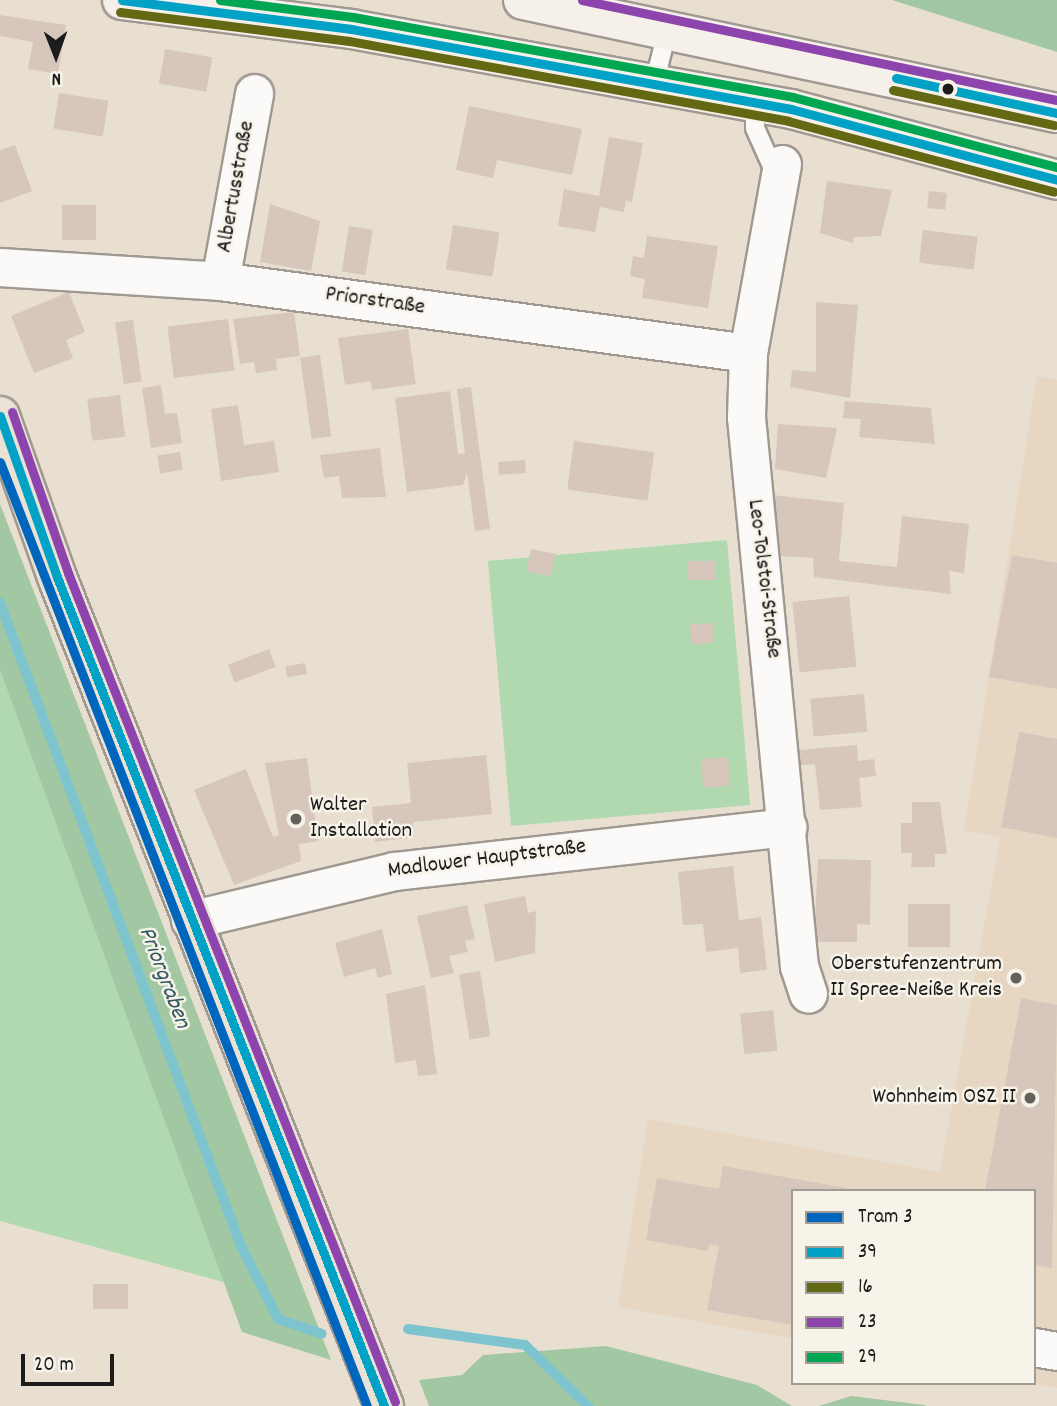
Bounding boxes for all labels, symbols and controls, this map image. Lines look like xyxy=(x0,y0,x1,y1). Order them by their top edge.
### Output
north arrow xyxy=(21,21,91,91)
text: N xyxy=(51,64,61,91)
unlabelled marker xyxy=(941,82,955,96)
street label: Albertusstraße xyxy=(212,119,262,255)
street label: Priorstraße xyxy=(323,281,427,323)
street label: Leo-Tolstoi-Straße xyxy=(740,498,786,660)
place label: Walter Installation xyxy=(310,792,412,846)
marker: Walter Installation xyxy=(288,811,304,827)
street label: Madlower Hauptstraße xyxy=(386,834,588,886)
water label: Priorgraben xyxy=(130,923,196,1033)
place label: Oberstufenzentrum II Spree-Neiße Kreis xyxy=(830,951,1002,1005)
marker: Oberstufenzentrum II Spree-Neiße Kreis xyxy=(1008,970,1024,986)
place label: Wohnheim OSZ II xyxy=(872,1084,1016,1112)
marker: Wohnheim OSZ II xyxy=(1022,1090,1038,1106)
legend xyxy=(791,1189,1036,1385)
text: Tram 3 xyxy=(858,1203,913,1233)
text: 39 xyxy=(858,1238,877,1268)
text: 16 xyxy=(858,1273,873,1303)
text: 23 xyxy=(858,1308,877,1338)
scale bar xyxy=(24,1340,117,1384)
text: 29 xyxy=(858,1343,877,1373)
text: 20 m xyxy=(34,1351,74,1381)

